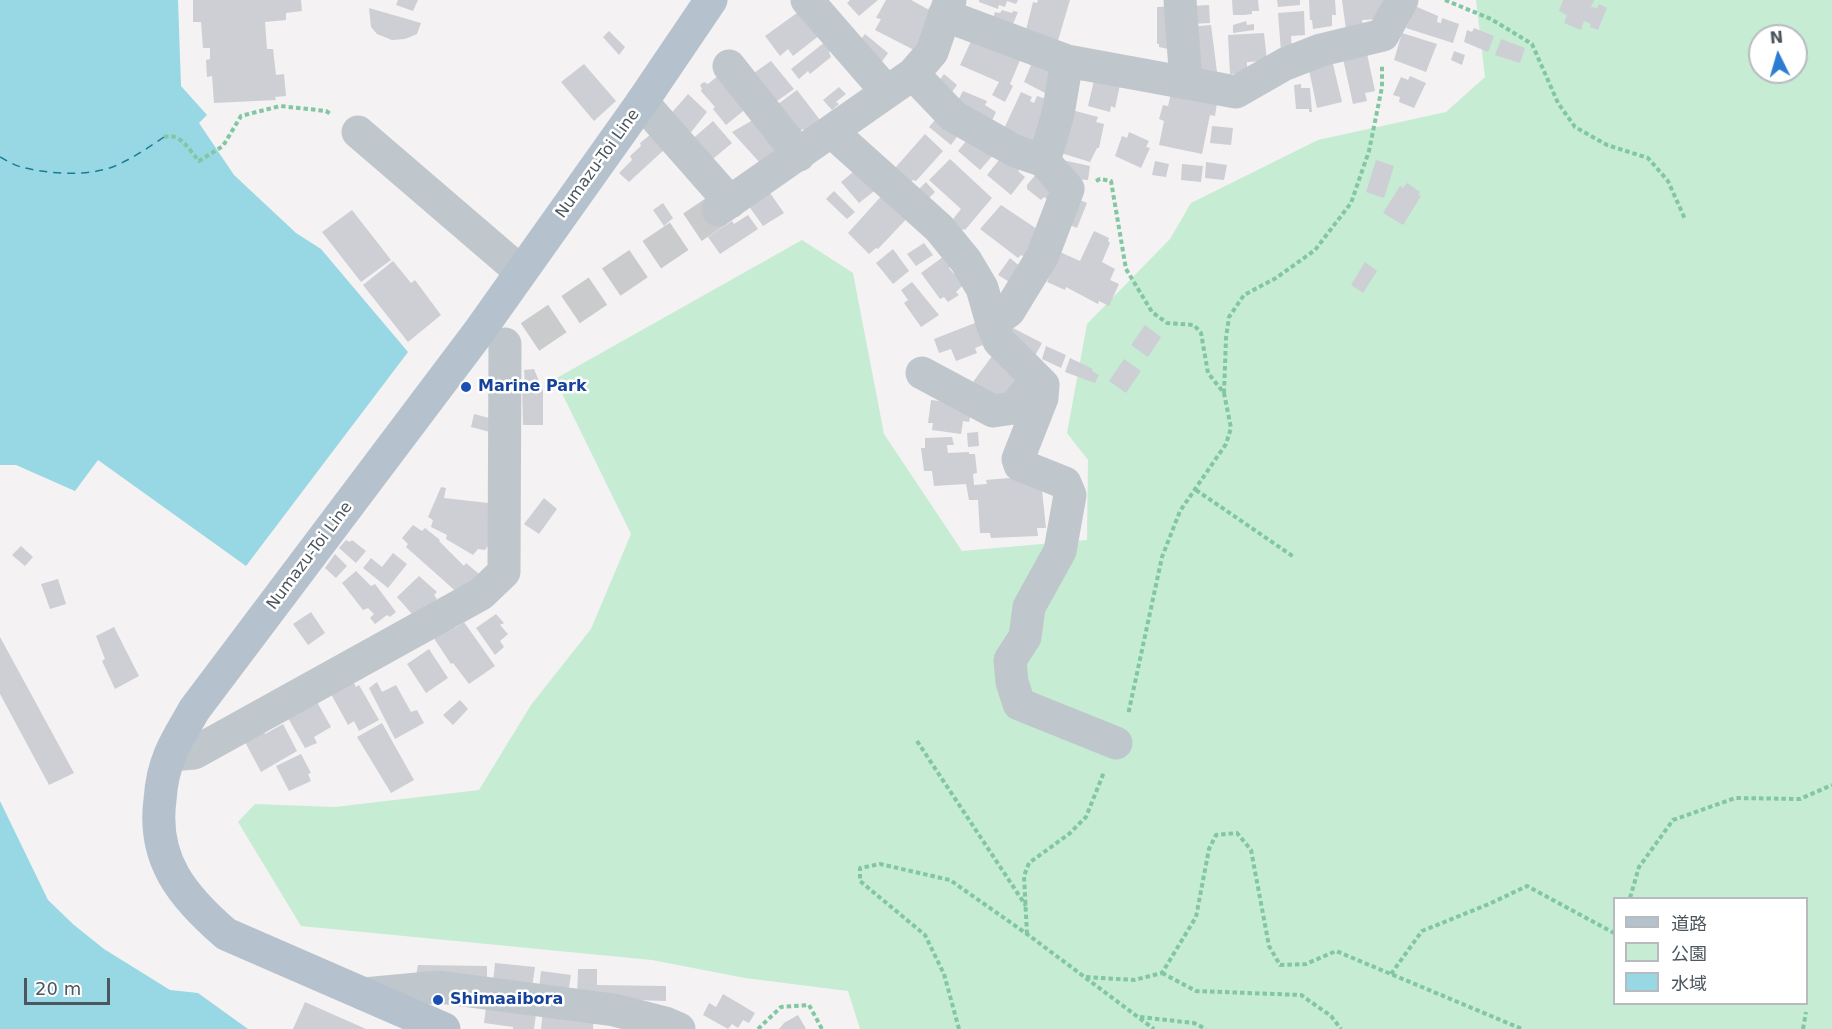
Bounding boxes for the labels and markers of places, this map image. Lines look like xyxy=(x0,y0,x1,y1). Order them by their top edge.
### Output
place label: Marine Park xyxy=(478,377,587,397)
marker: Marine Park xyxy=(459,380,473,394)
place label: Shimaaibora xyxy=(450,990,563,1010)
marker: Shimaaibora xyxy=(431,993,445,1007)

